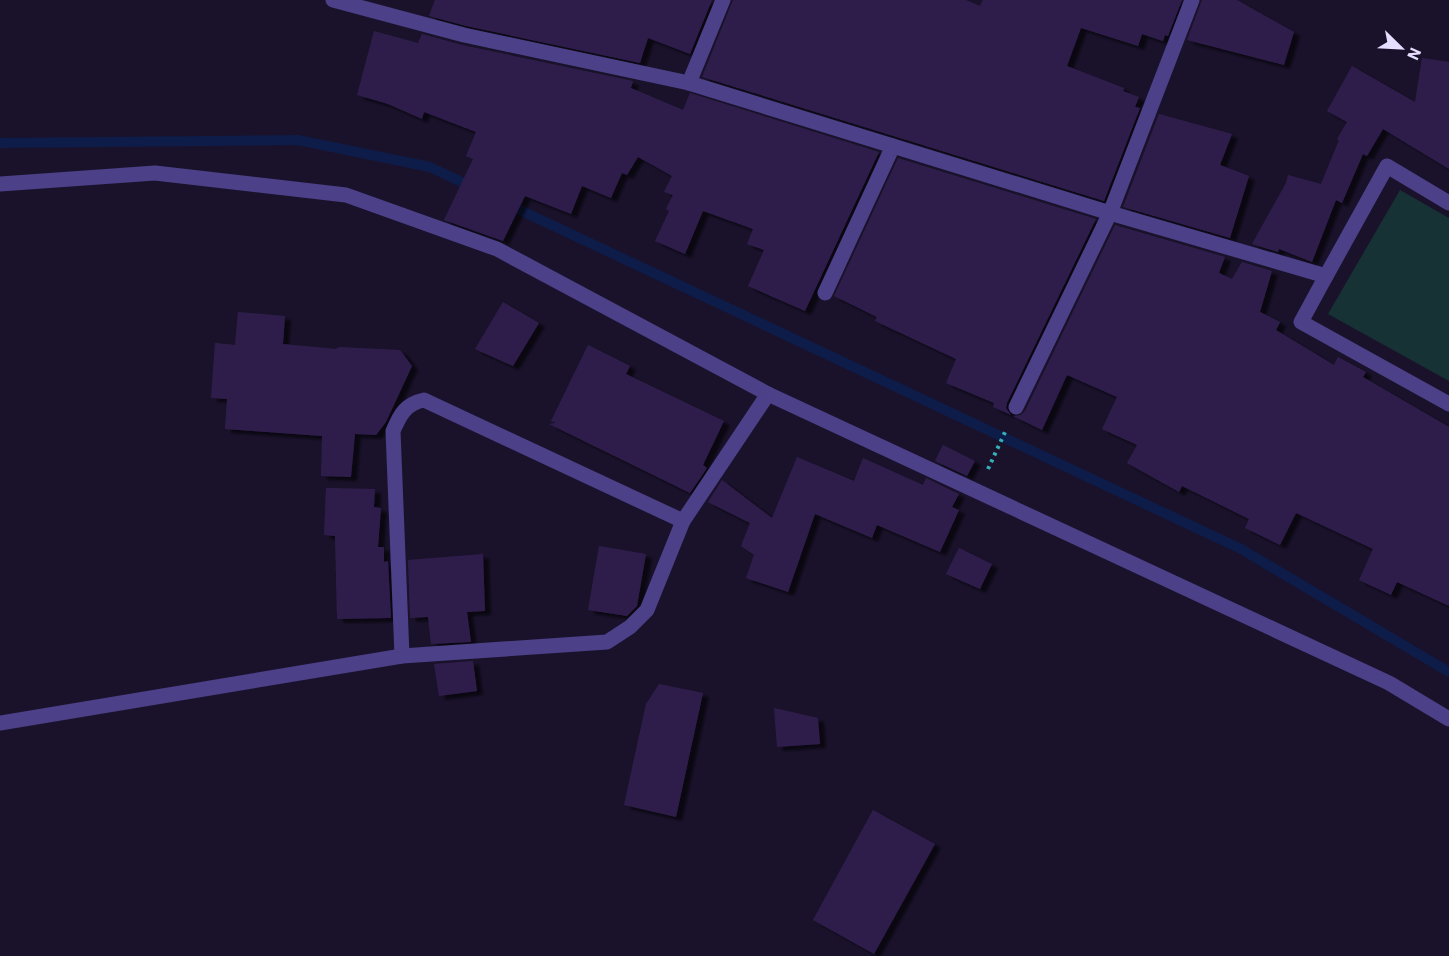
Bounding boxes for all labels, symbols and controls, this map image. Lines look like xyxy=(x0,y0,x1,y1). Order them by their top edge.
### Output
north arrow xyxy=(1371,18,1431,78)
text: N xyxy=(1403,45,1426,63)

